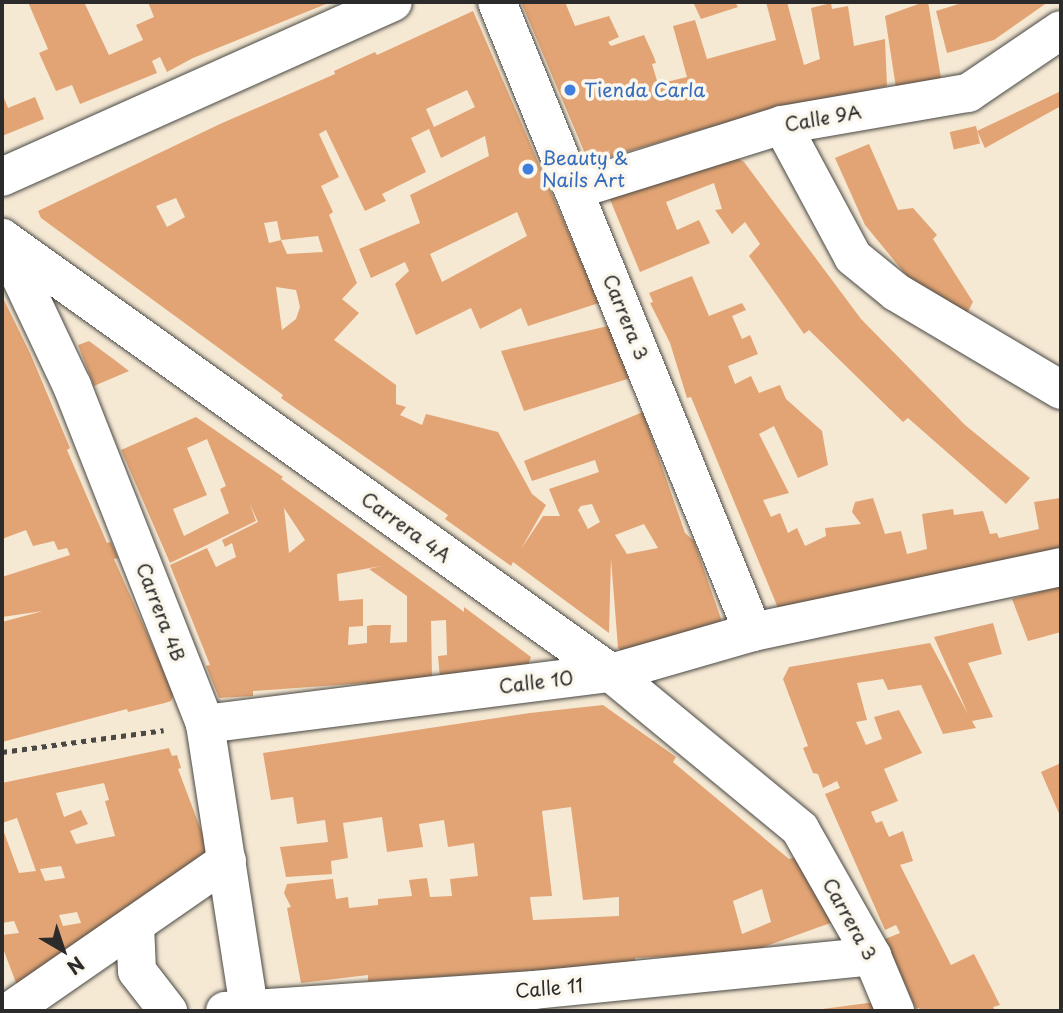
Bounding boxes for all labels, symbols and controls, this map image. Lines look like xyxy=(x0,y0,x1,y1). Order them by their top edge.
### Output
place label: Tienda Carla xyxy=(584,79,704,101)
marker: Tienda Carla xyxy=(562,82,578,98)
street label: Calle 9A xyxy=(783,100,863,136)
place label: Beauty & Nails Art xyxy=(542,147,628,191)
marker: Beauty & Nails Art xyxy=(520,161,536,177)
street label: Carrera 3 xyxy=(598,270,654,364)
street label: Carrera 4A xyxy=(357,487,455,567)
street label: Carrera 4B xyxy=(132,559,190,665)
street label: Calle 10 xyxy=(497,666,575,698)
street label: Carrera 3 xyxy=(818,874,882,964)
north arrow xyxy=(28,915,98,985)
text: N xyxy=(62,951,91,982)
street label: Calle 11 xyxy=(514,974,584,1002)

